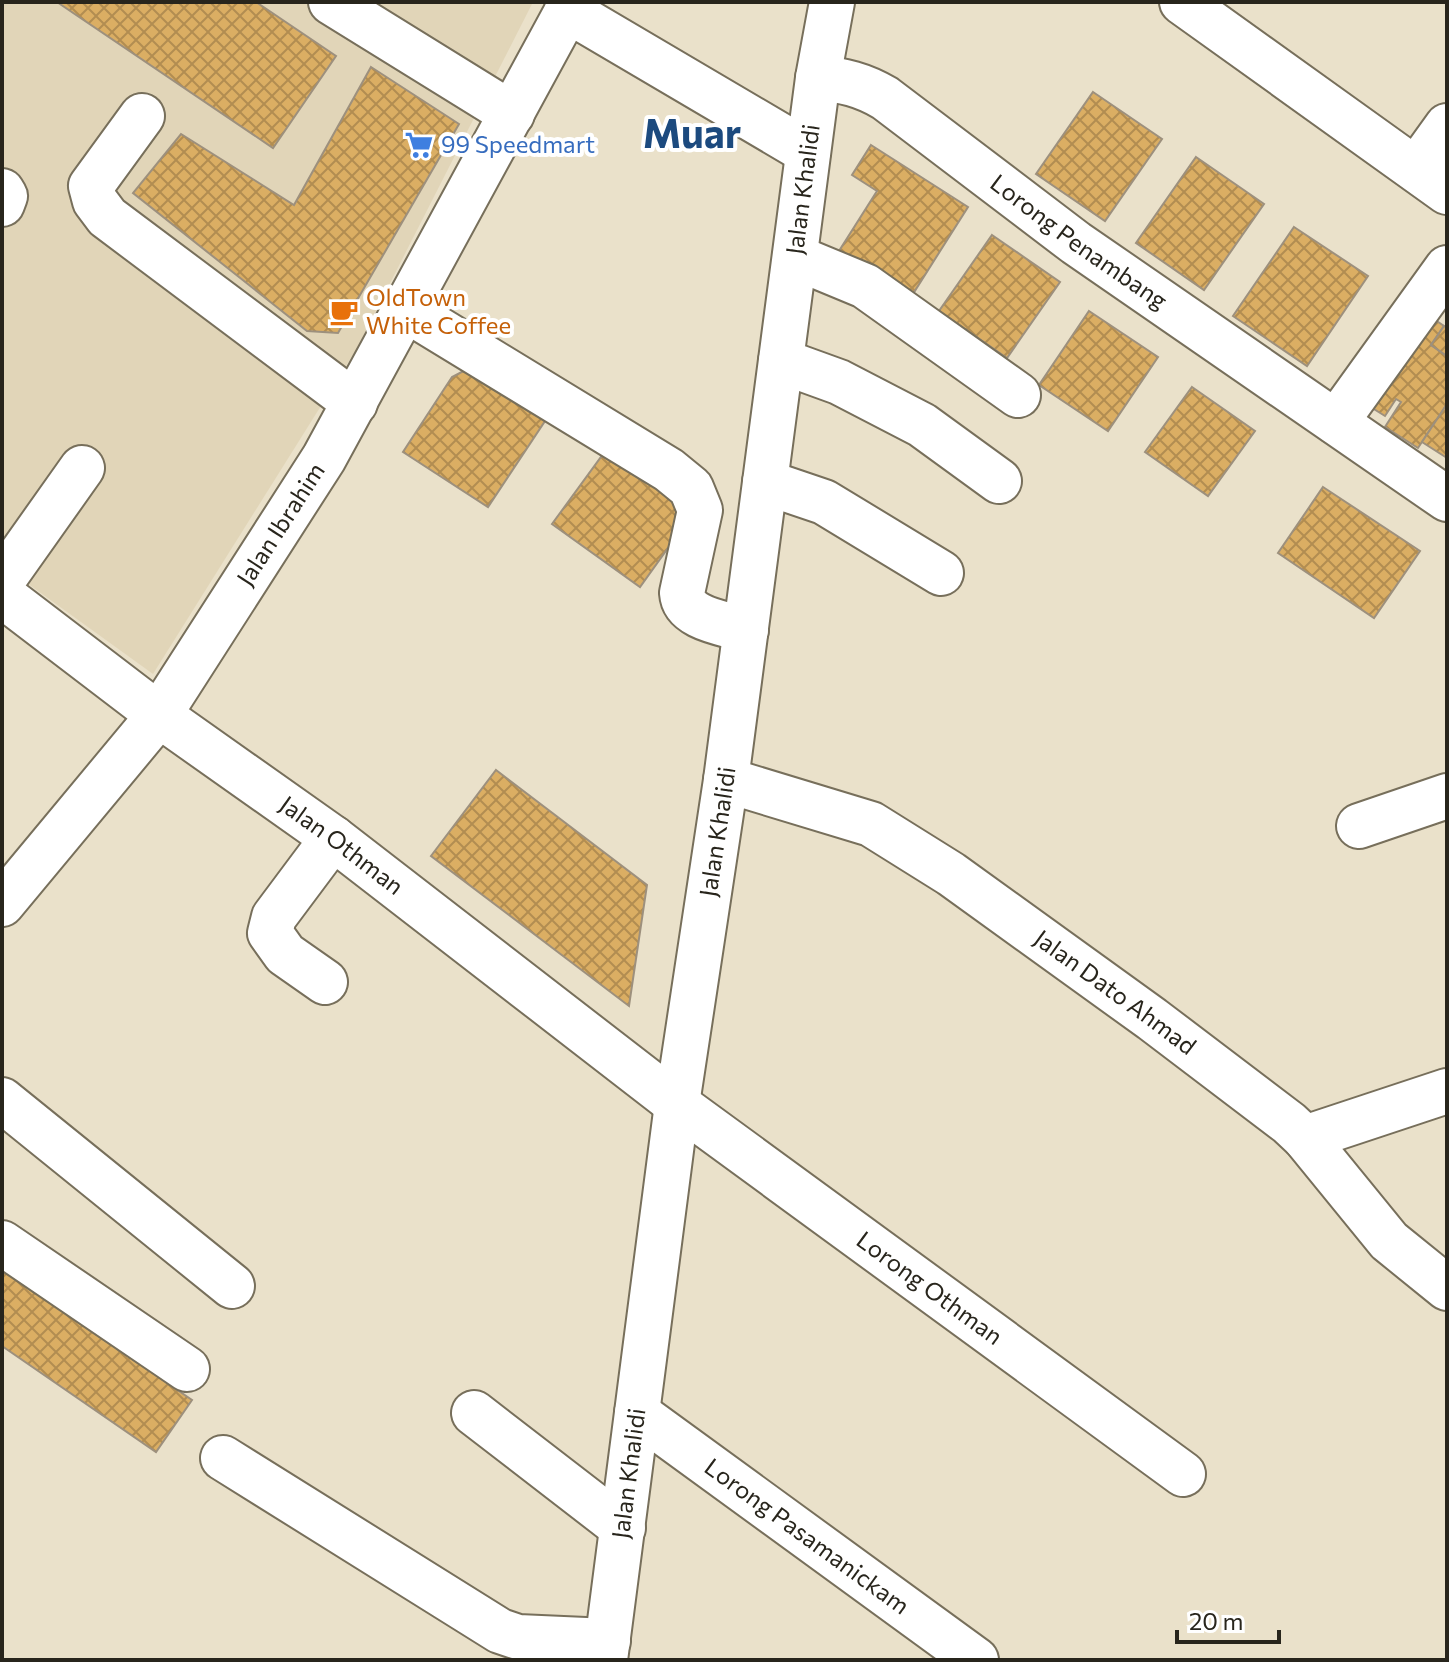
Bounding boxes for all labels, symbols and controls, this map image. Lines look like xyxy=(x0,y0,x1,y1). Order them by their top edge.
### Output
district label: Muar xyxy=(643,107,741,156)
street label: Jalan Khalidi xyxy=(779,122,825,256)
place label: 99 Speedmart xyxy=(441,129,595,158)
supermarket icon: 99 Speedmart xyxy=(404,130,434,160)
street label: Lorong Penambang xyxy=(985,167,1173,315)
place label: OldTown White Coffee xyxy=(366,282,511,339)
cafe icon: OldTown White Coffee xyxy=(329,297,359,327)
street label: Jalan Ibrahim xyxy=(230,457,330,591)
street label: Jalan Khalidi xyxy=(693,765,741,899)
street label: Jalan Othman xyxy=(275,789,410,900)
street label: Jalan Dato Ahmad xyxy=(1029,923,1202,1060)
street label: Lorong Othman xyxy=(852,1224,1009,1350)
street label: Jalan Khalidi xyxy=(605,1406,650,1540)
street label: Lorong Pasamanickam xyxy=(700,1451,916,1620)
scale bar xyxy=(1177,1594,1279,1644)
text: 20 m xyxy=(1189,1606,1243,1635)

